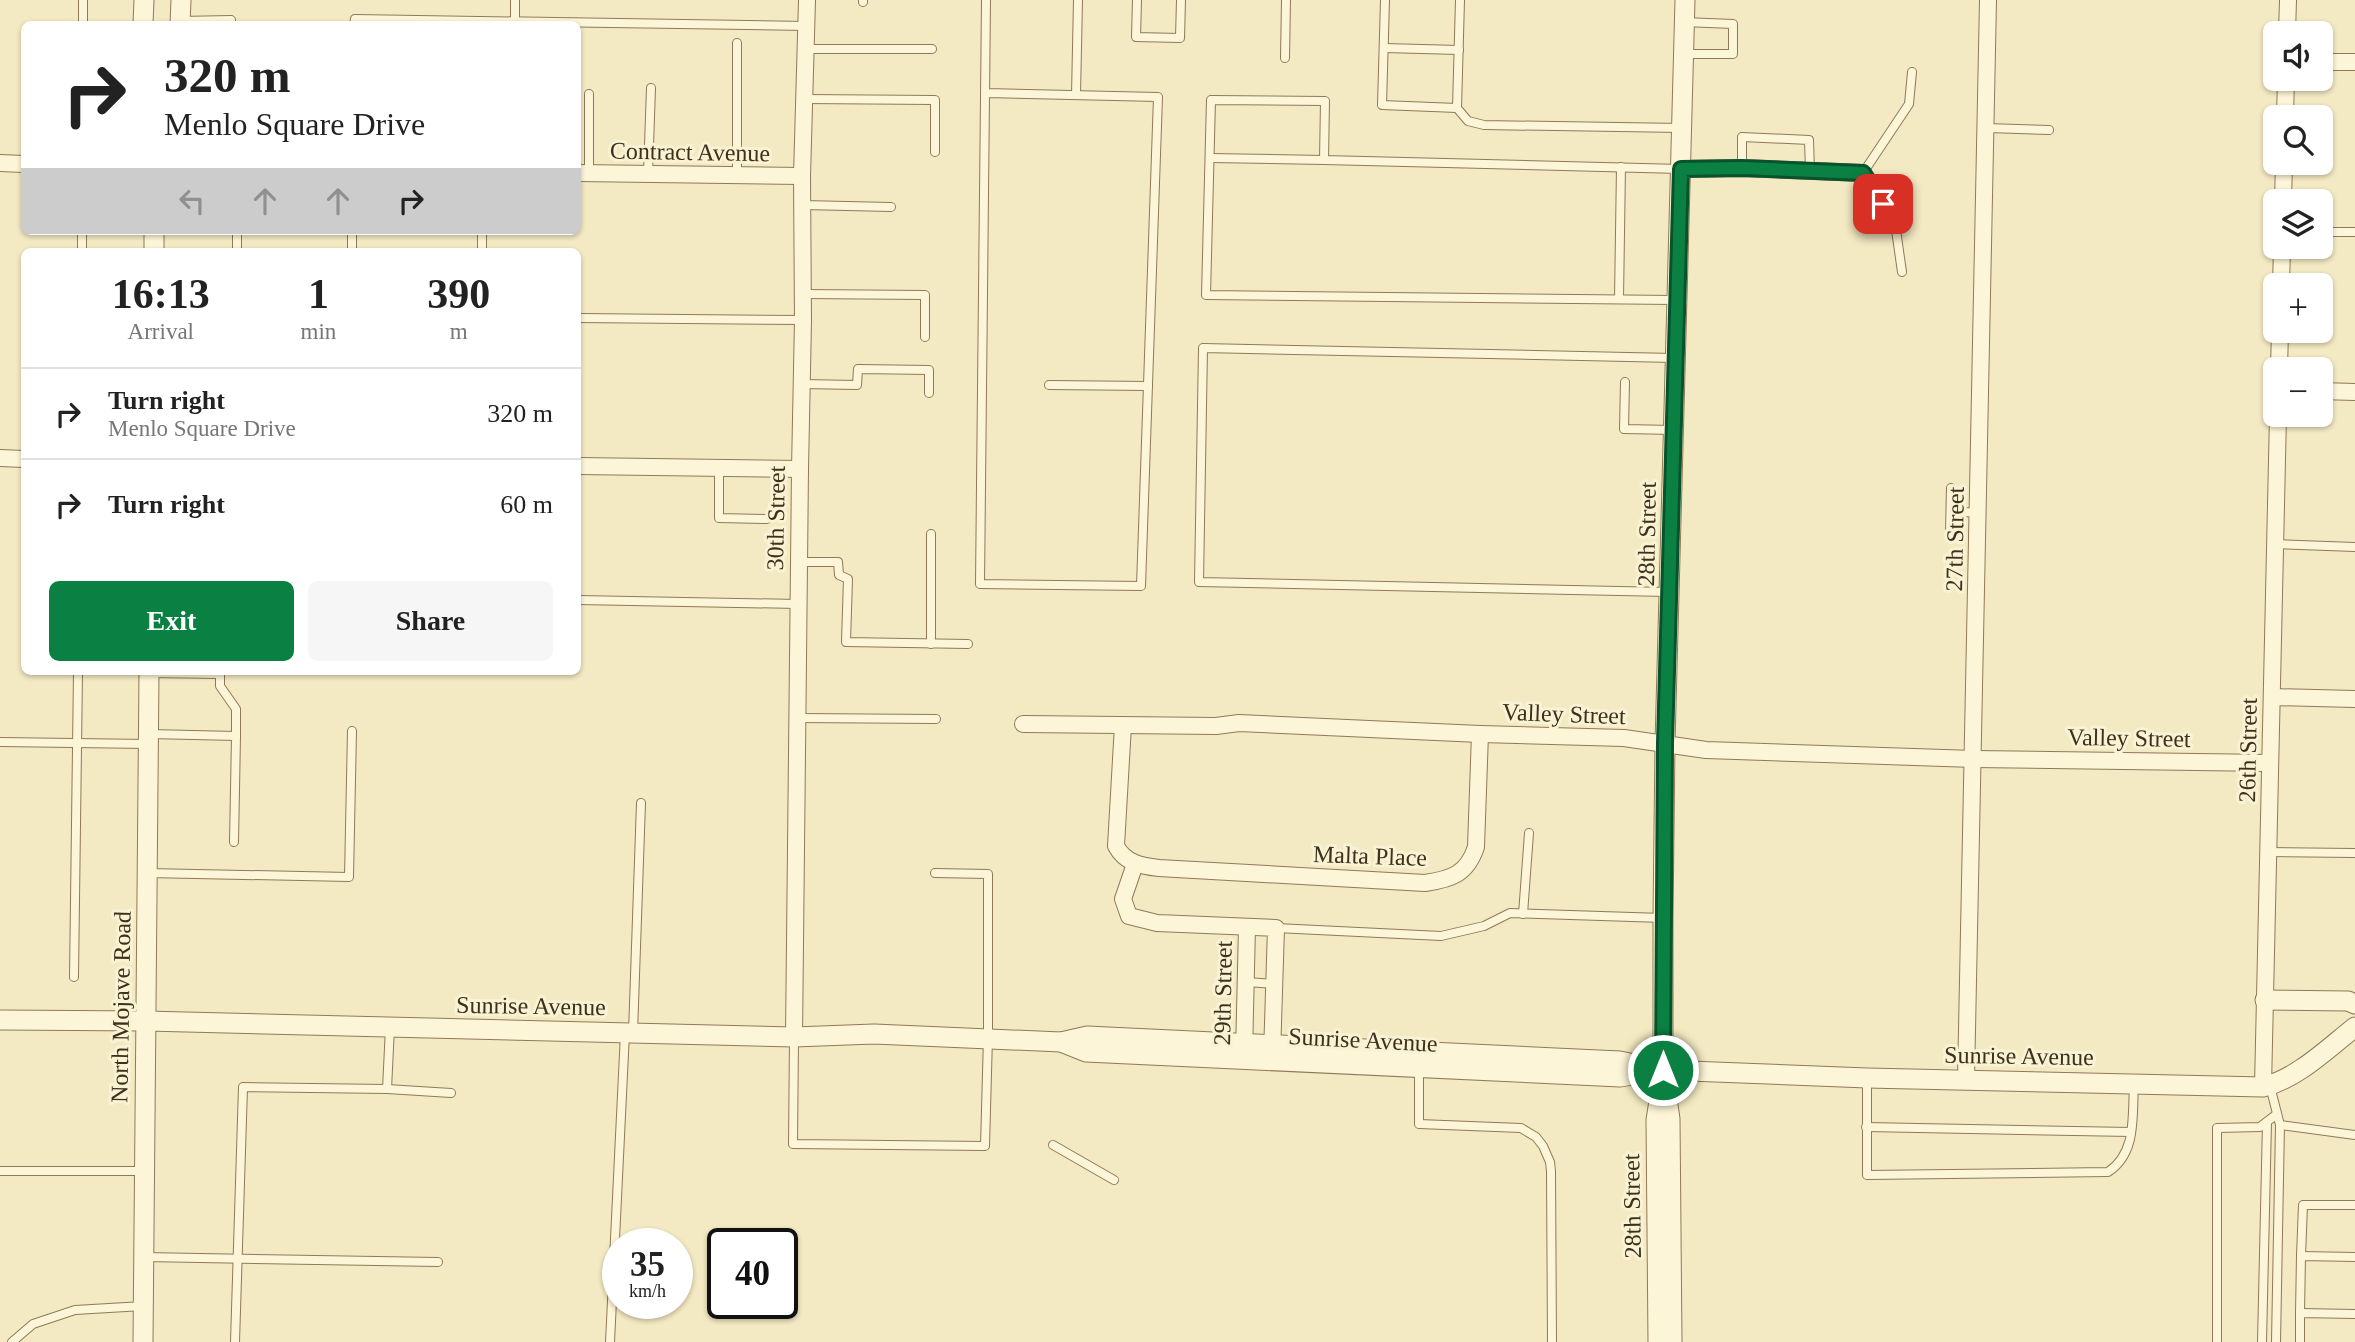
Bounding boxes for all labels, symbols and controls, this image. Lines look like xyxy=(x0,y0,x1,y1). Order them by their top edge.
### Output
map controls xyxy=(2263,21,2333,427)
button: sound xyxy=(2263,21,2333,91)
text: 320 m xyxy=(164,48,291,103)
icon: right xyxy=(49,49,140,140)
button: search xyxy=(2263,105,2333,175)
text: Menlo Square Drive xyxy=(164,106,425,142)
street label: Contract Avenue xyxy=(610,138,770,166)
pin xyxy=(1853,174,1913,234)
icon: left xyxy=(173,182,211,220)
icon: ahead xyxy=(246,182,284,220)
icon: ahead xyxy=(319,182,357,220)
icon: right xyxy=(392,182,430,220)
icon: arrive xyxy=(1864,185,1902,223)
button: layers xyxy=(2263,189,2333,259)
text: 16:13 xyxy=(112,271,210,317)
text: 1 xyxy=(308,271,329,317)
text: 390 xyxy=(427,271,490,317)
button: + xyxy=(2263,273,2333,343)
text: Arrival xyxy=(128,319,194,344)
text: min xyxy=(301,319,336,344)
text: m xyxy=(450,319,468,344)
button: − xyxy=(2263,357,2333,427)
text: Turn right xyxy=(108,386,225,415)
icon: right xyxy=(49,395,87,433)
text: 320 m xyxy=(487,399,553,428)
text: Menlo Square Drive xyxy=(108,416,296,441)
street label: 30th Street xyxy=(762,465,790,571)
street label: 28th Street xyxy=(1633,481,1661,587)
icon: right xyxy=(49,486,87,524)
street label: 27th Street xyxy=(1941,486,1969,592)
text: Turn right xyxy=(108,490,225,519)
text: 60 m xyxy=(500,490,553,519)
button: Exit xyxy=(49,581,294,661)
button: Share xyxy=(308,581,553,661)
street label: 26th Street xyxy=(2234,697,2262,803)
street label: Valley Street xyxy=(1502,699,1626,729)
street label: Valley Street xyxy=(2067,724,2191,752)
street label: Malta Place xyxy=(1313,841,1427,871)
street label: North Mojave Road xyxy=(106,911,136,1103)
street label: 29th Street xyxy=(1209,940,1237,1046)
street label: Sunrise Avenue xyxy=(456,992,606,1020)
street label: Sunrise Avenue xyxy=(1288,1023,1438,1057)
position arrow xyxy=(1626,1033,1700,1107)
street label: Sunrise Avenue xyxy=(1944,1042,2094,1070)
street label: 28th Street xyxy=(1618,1153,1646,1259)
speed limit sign: 40 xyxy=(707,1228,798,1319)
text: 35 xyxy=(630,1245,665,1284)
text: km/h xyxy=(629,1281,666,1301)

